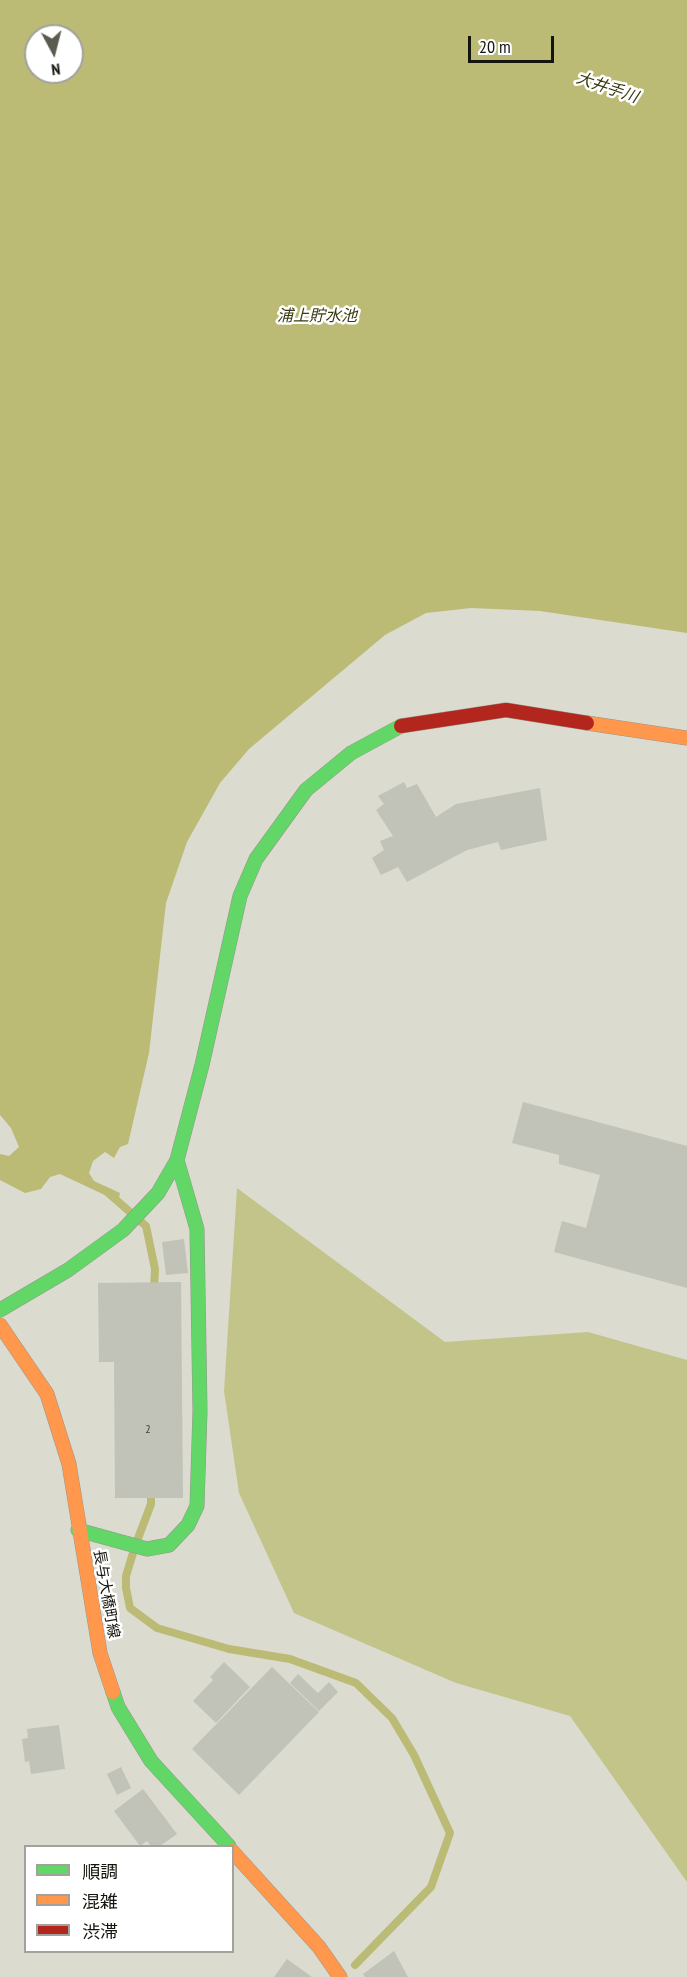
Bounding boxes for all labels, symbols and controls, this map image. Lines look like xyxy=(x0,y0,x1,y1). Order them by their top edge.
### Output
north arrow xyxy=(24,24,84,84)
scale bar xyxy=(471,24,556,62)
text: 20 m xyxy=(479,35,511,58)
text: N xyxy=(50,59,61,80)
water label: 大井手川 xyxy=(574,69,640,107)
water label: 浦上貯水池 xyxy=(277,306,357,326)
house number: 2 xyxy=(145,1423,151,1437)
street label: 長与大橋町線 xyxy=(89,1548,123,1640)
legend xyxy=(24,1845,234,1953)
text: 順調 xyxy=(82,1860,118,1883)
text: 混雑 xyxy=(82,1890,118,1913)
text: 渋滞 xyxy=(82,1920,118,1943)

